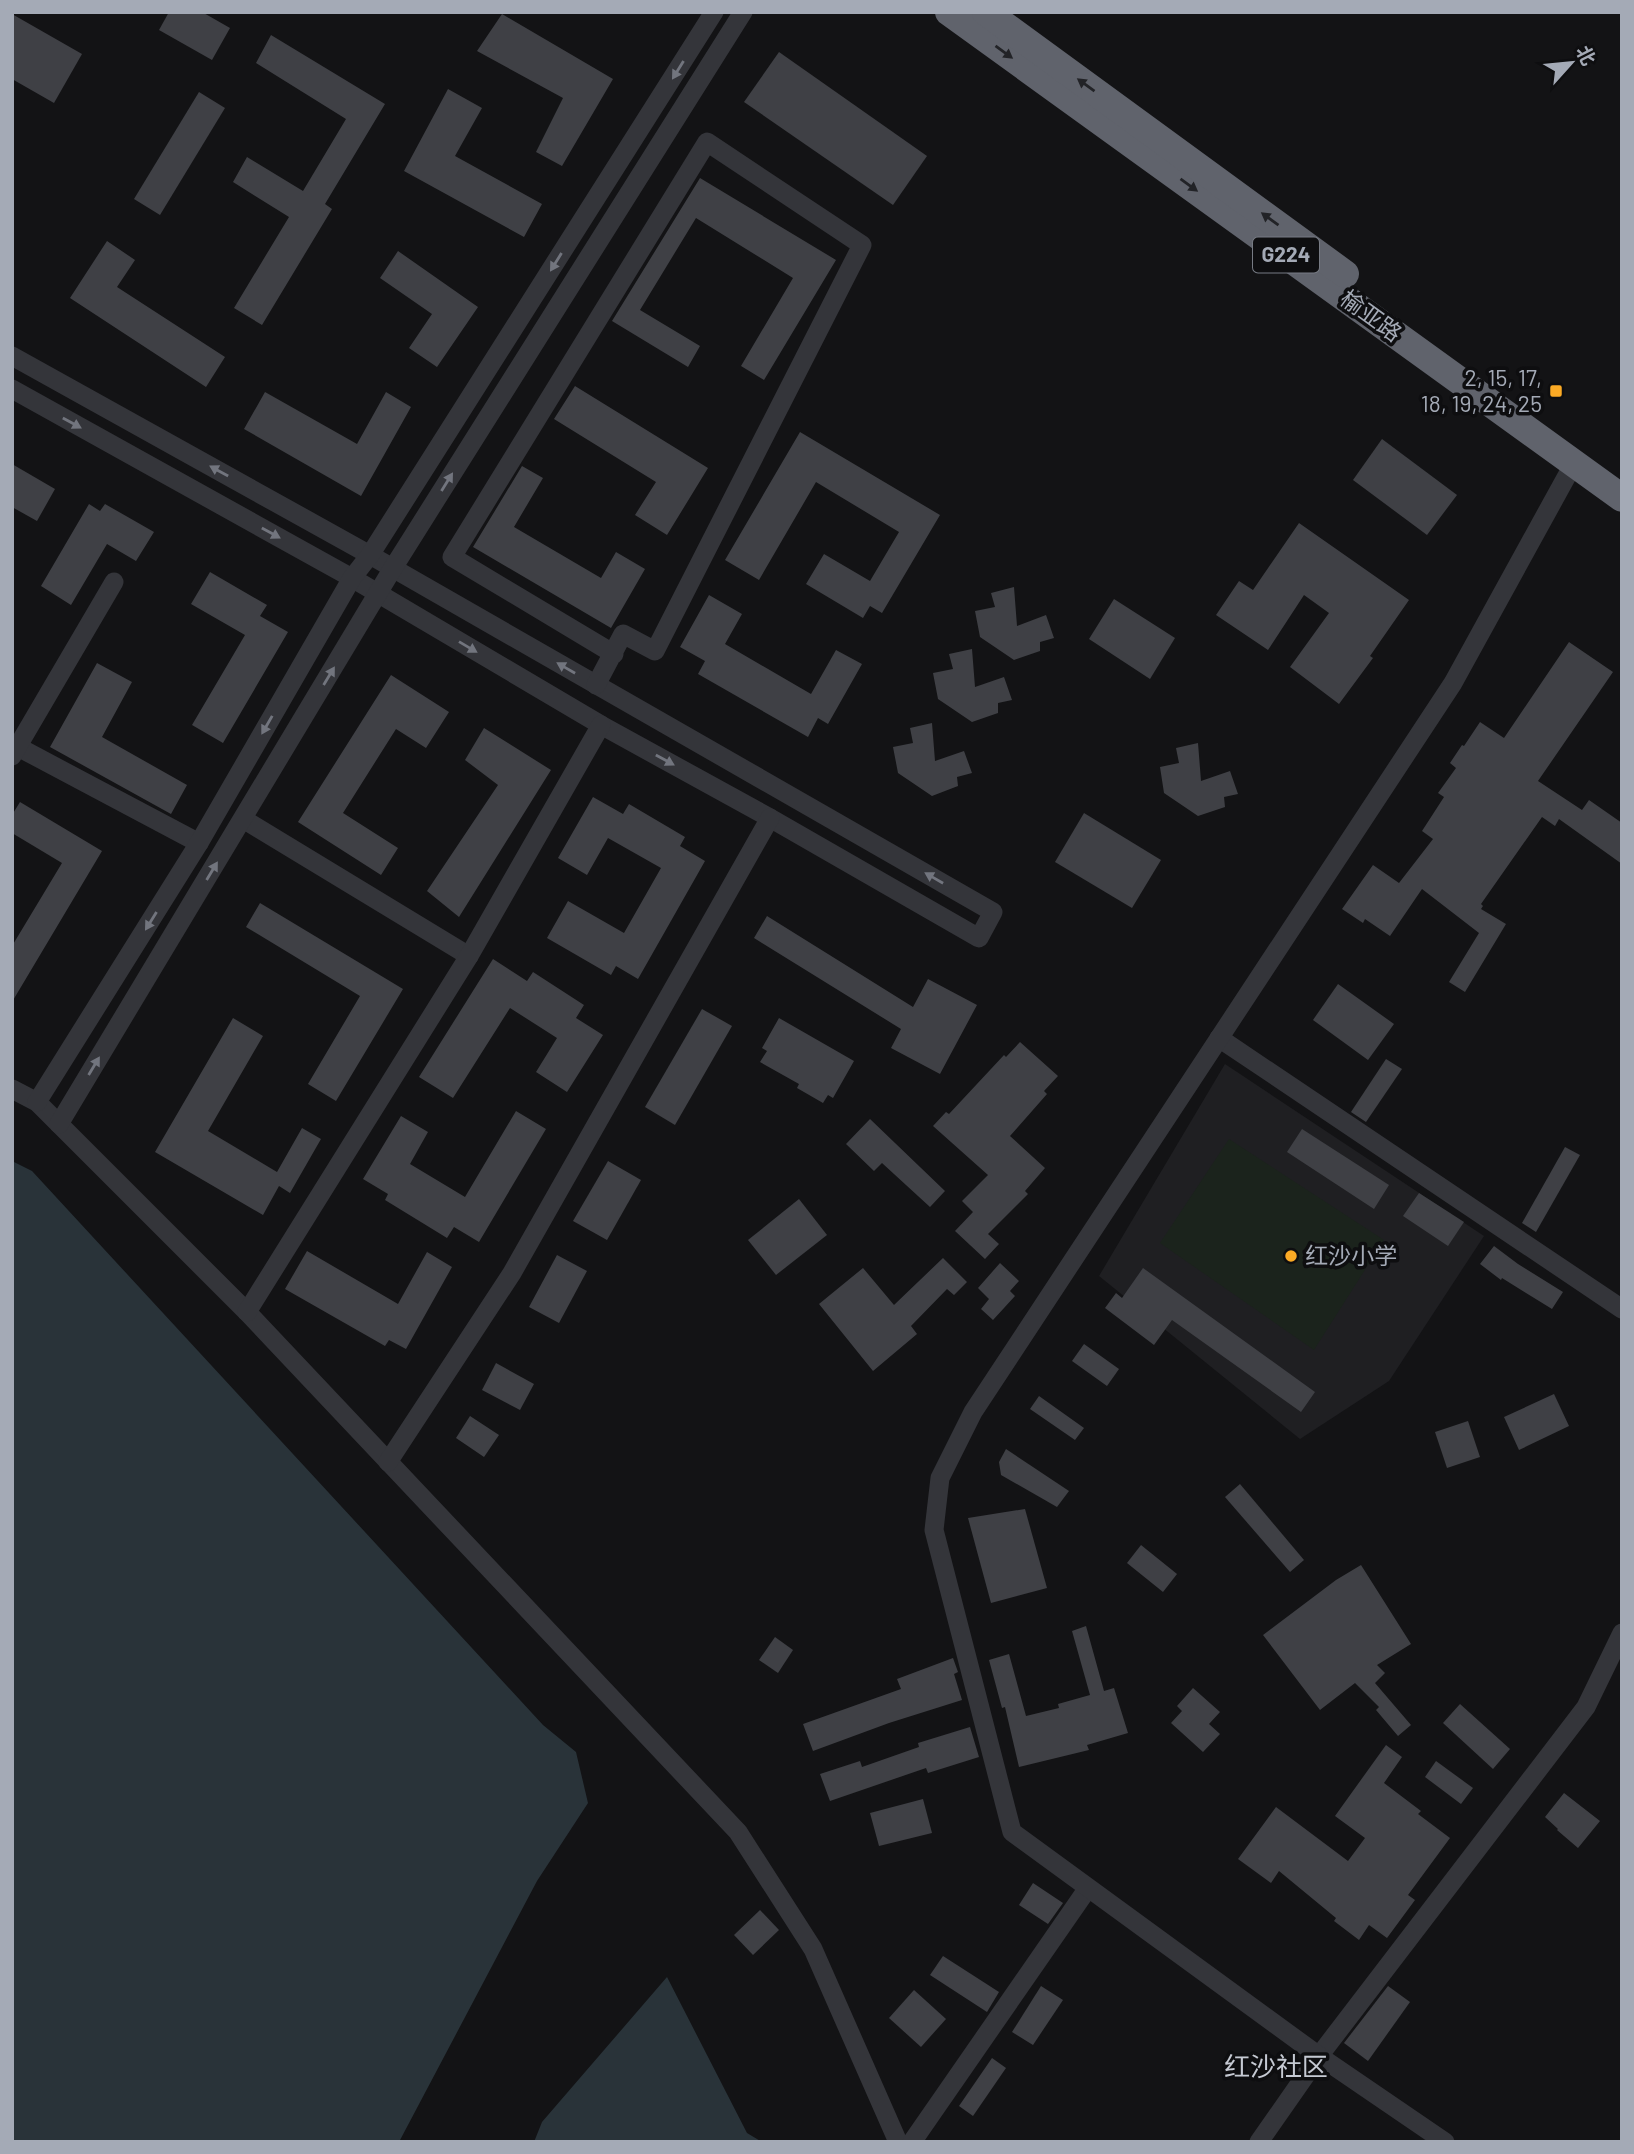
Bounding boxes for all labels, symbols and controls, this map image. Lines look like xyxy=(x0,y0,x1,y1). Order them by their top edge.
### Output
north arrow xyxy=(1536,28,1606,98)
text: 北 xyxy=(1572,41,1601,69)
one-way arrow xyxy=(995,45,1013,59)
one-way arrow xyxy=(671,60,684,80)
one-way arrow xyxy=(1077,78,1095,92)
one-way arrow xyxy=(1180,178,1198,192)
one-way arrow xyxy=(1261,212,1279,226)
road number: G224 xyxy=(1253,238,1319,272)
one-way arrow xyxy=(549,252,562,272)
street label: 榆亚路 xyxy=(1335,284,1408,347)
place label: 2, 15, 17, 18, 19, 24, 25 xyxy=(1421,363,1542,417)
marker: 2, 15, 17, 18, 19, 24, 25 xyxy=(1548,383,1564,399)
one-way arrow xyxy=(62,417,82,428)
one-way arrow xyxy=(209,465,229,477)
one-way arrow xyxy=(441,472,454,491)
one-way arrow xyxy=(261,527,280,539)
one-way arrow xyxy=(458,640,477,653)
one-way arrow xyxy=(556,662,575,674)
one-way arrow xyxy=(322,666,335,685)
one-way arrow xyxy=(261,716,274,735)
one-way arrow xyxy=(655,754,675,766)
one-way arrow xyxy=(205,862,218,881)
one-way arrow xyxy=(924,872,943,884)
one-way arrow xyxy=(144,911,157,930)
one-way arrow xyxy=(88,1056,100,1075)
place label: 红沙小学 xyxy=(1305,1241,1397,1269)
marker: 红沙小学 xyxy=(1283,1248,1299,1264)
district label: 红沙社区 xyxy=(1224,2050,1328,2081)

